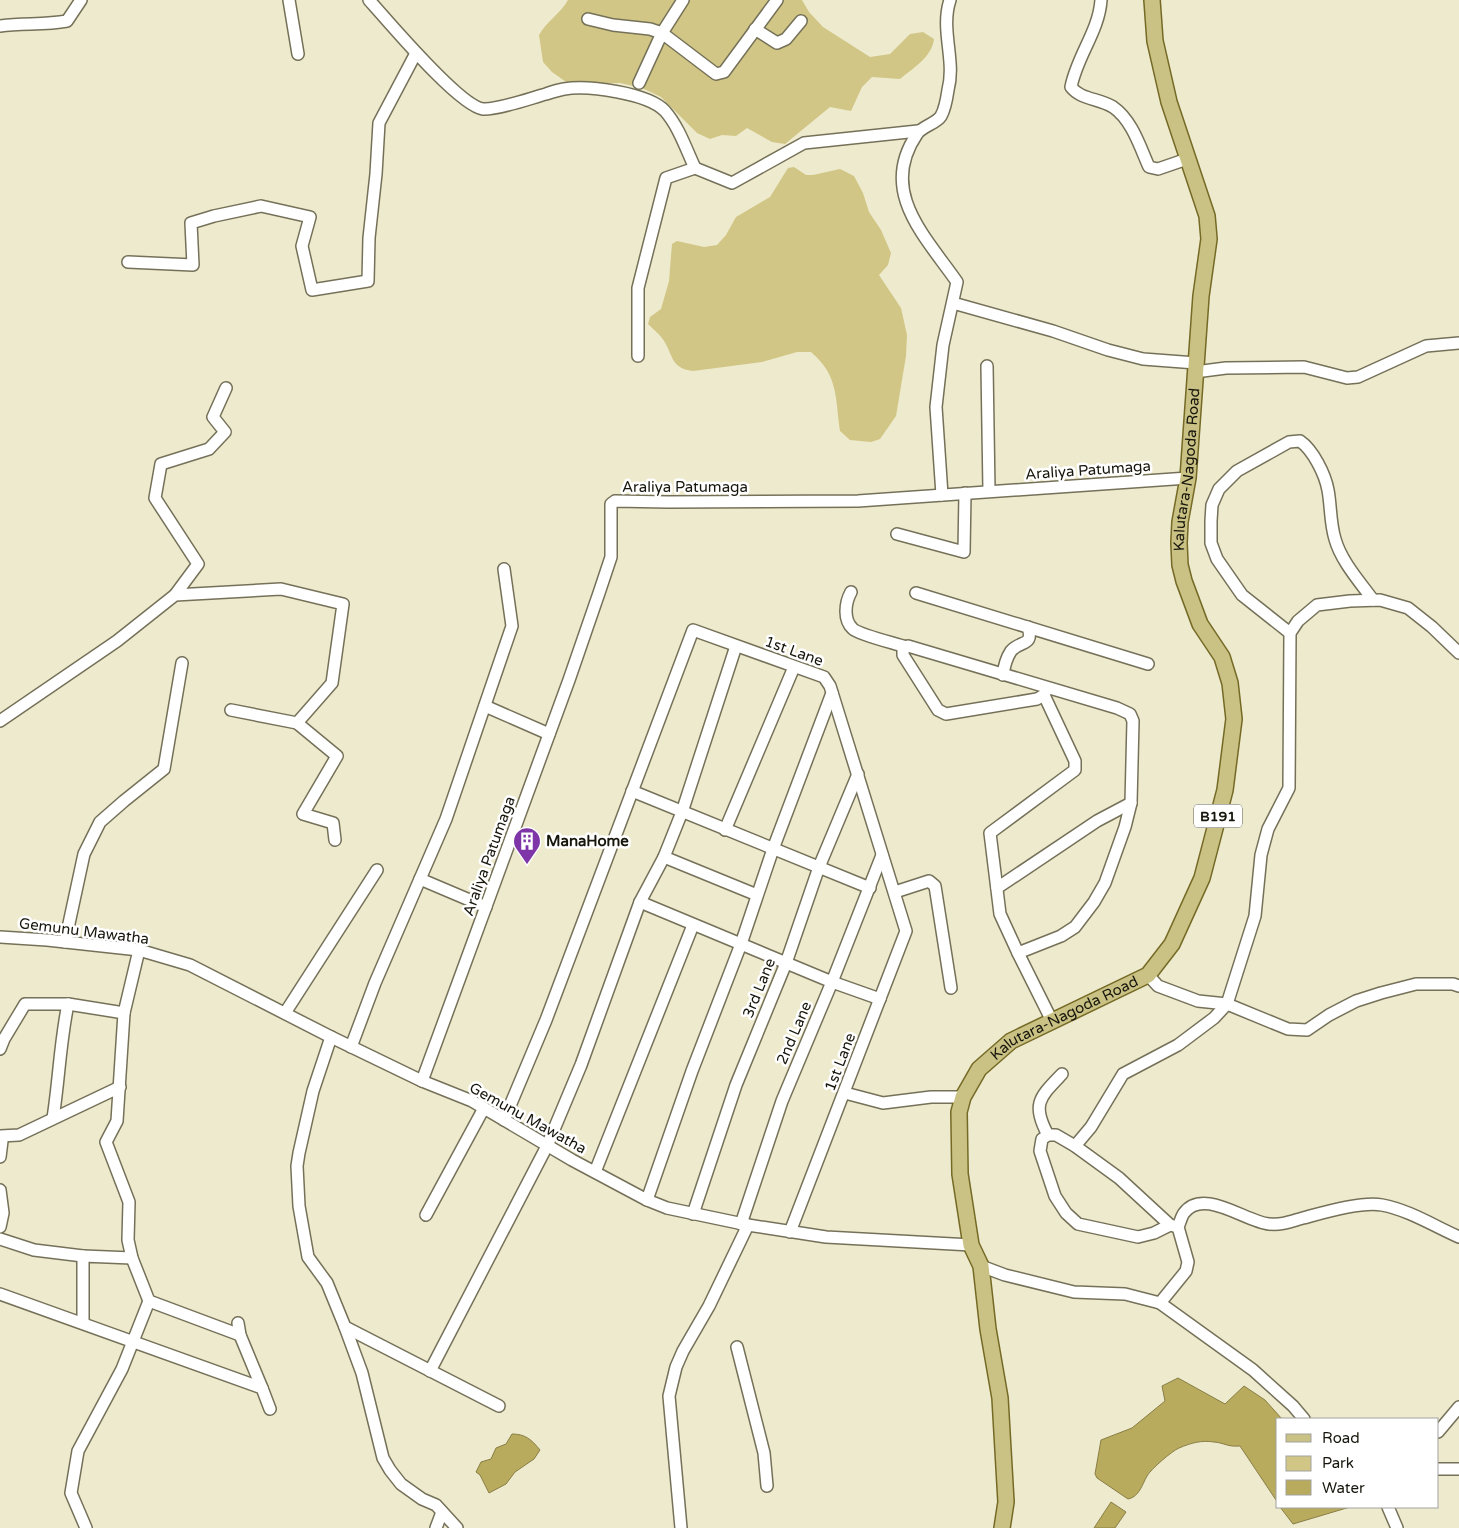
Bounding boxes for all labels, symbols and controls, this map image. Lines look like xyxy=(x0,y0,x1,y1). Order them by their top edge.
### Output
street label: Kalutara-Nagoda Road xyxy=(1170,387,1203,552)
street label: Araliya Patumaga xyxy=(1025,457,1151,483)
street label: Araliya Patumaga xyxy=(622,478,748,496)
street label: 1st Lane xyxy=(762,632,826,670)
street label: Araliya Patumaga xyxy=(459,794,519,918)
road number: B191 xyxy=(1194,804,1242,828)
building icon: ManaHome xyxy=(512,826,542,865)
place label: ManaHome xyxy=(546,832,629,850)
street label: Gemunu Mawatha xyxy=(18,914,150,948)
street label: 3rd Lane xyxy=(739,955,779,1021)
street label: Kalutara-Nagoda Road xyxy=(987,972,1141,1064)
street label: 2nd Lane xyxy=(773,999,815,1067)
street label: 1st Lane xyxy=(821,1030,859,1094)
street label: Gemunu Mawatha xyxy=(466,1078,590,1158)
legend xyxy=(1276,1418,1439,1508)
text: Road xyxy=(1322,1429,1360,1447)
text: Park xyxy=(1322,1454,1354,1472)
text: Water xyxy=(1322,1479,1365,1497)

